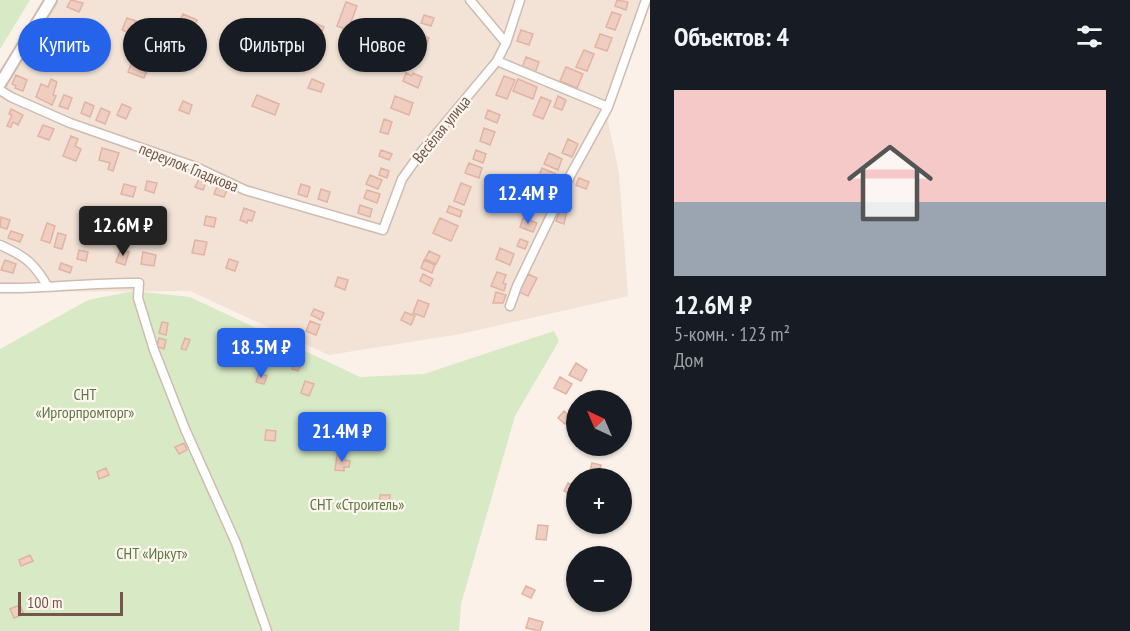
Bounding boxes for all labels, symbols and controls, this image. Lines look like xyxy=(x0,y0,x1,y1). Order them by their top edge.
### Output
chip: Купить xyxy=(18,18,111,72)
chip: Снять xyxy=(123,18,207,72)
chip: Фильтры xyxy=(219,18,326,72)
chip: Новое xyxy=(338,18,427,72)
text: Объектов: 4 xyxy=(674,20,789,53)
icon: filters xyxy=(1073,20,1106,53)
street label: Весёлая улица xyxy=(408,91,474,167)
icon: home xyxy=(836,129,944,237)
street label: переулок Гладкова xyxy=(136,138,242,196)
pin: 12.4M ₽ xyxy=(473,174,583,225)
text: 12.4M ₽ xyxy=(498,180,558,206)
pin: 12.6M ₽ xyxy=(68,206,178,257)
text: 12.6M ₽ xyxy=(93,212,153,238)
text: 12.6M ₽ xyxy=(674,288,752,321)
text: 5-комн. · 123 m² xyxy=(674,321,790,347)
pin: 18.5M ₽ xyxy=(206,328,316,379)
text: 18.5M ₽ xyxy=(231,334,291,360)
text: Дом xyxy=(674,347,704,373)
park label: СНТ «Иргорпромторг» xyxy=(35,384,135,422)
north arrow xyxy=(566,390,632,456)
map controls xyxy=(566,390,632,612)
pin: 21.4M ₽ xyxy=(287,412,397,463)
text: 21.4M ₽ xyxy=(312,418,372,444)
button: + xyxy=(566,468,632,534)
park label: СНТ «Строитель» xyxy=(310,494,404,514)
park label: СНТ «Иркут» xyxy=(116,543,188,563)
button: − xyxy=(566,546,632,612)
scale bar xyxy=(18,589,123,616)
text: 100 m xyxy=(27,592,62,612)

